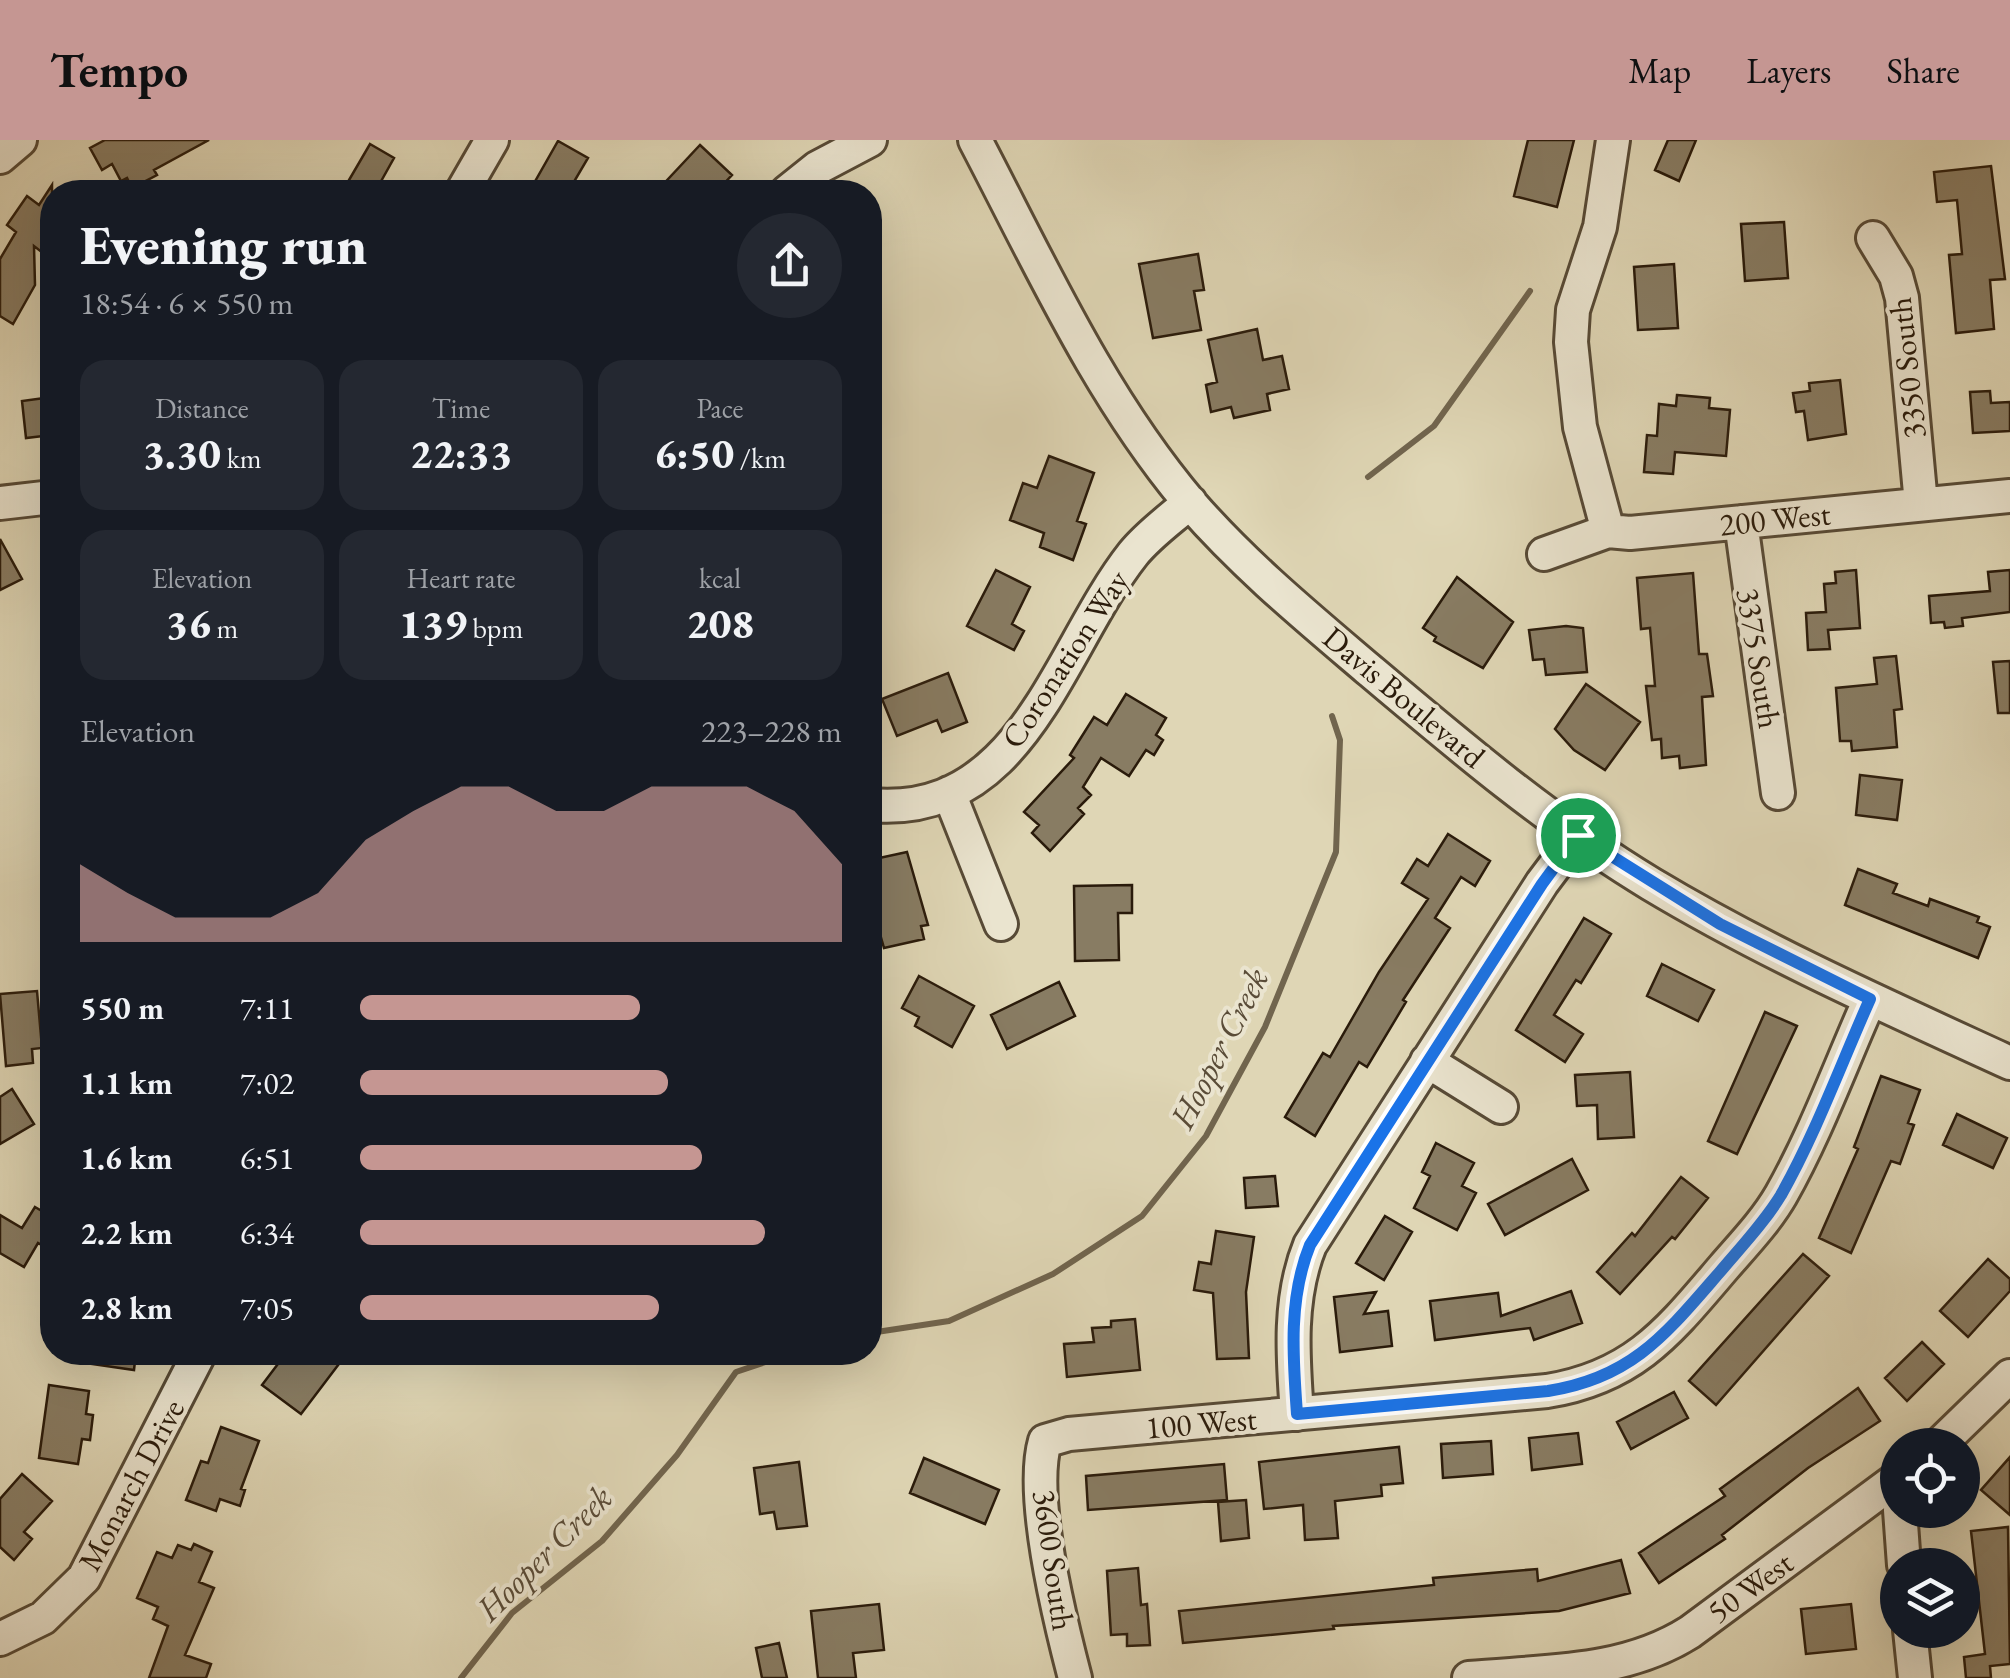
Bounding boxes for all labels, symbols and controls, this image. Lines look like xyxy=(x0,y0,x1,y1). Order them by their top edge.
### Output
text: Tempo xyxy=(50,39,188,101)
text: Map xyxy=(1628,48,1691,93)
text: Layers xyxy=(1746,48,1831,93)
text: Share xyxy=(1886,48,1960,93)
text: Evening run xyxy=(80,209,367,280)
button: share xyxy=(737,213,842,318)
text: 18:54 · 6 × 550 m xyxy=(80,282,293,324)
street label: 3350 South xyxy=(1879,295,1935,441)
text: Distance xyxy=(155,390,249,426)
text: Time xyxy=(432,390,490,426)
text: Pace xyxy=(697,390,743,426)
text: 3.30 xyxy=(142,426,221,481)
text: 22:33 xyxy=(410,426,512,481)
text: 6:50 xyxy=(654,426,734,481)
text: km xyxy=(221,440,262,476)
text: /km xyxy=(734,440,786,476)
street label: 200 West xyxy=(1717,492,1833,546)
text: Elevation xyxy=(152,560,252,596)
text: Heart rate xyxy=(407,560,515,596)
text: kcal xyxy=(699,560,741,596)
street label: Coronation Way xyxy=(992,561,1139,756)
street label: 3375 South xyxy=(1727,585,1791,731)
text: 36 xyxy=(166,596,211,651)
text: 139 xyxy=(399,596,467,651)
text: 208 xyxy=(686,596,754,651)
text: m xyxy=(211,610,238,646)
text: bpm xyxy=(467,610,523,646)
street label: Davis Boulevard xyxy=(1314,617,1495,778)
text: Elevation xyxy=(80,710,195,752)
text: 223–228 m xyxy=(701,710,842,752)
pin xyxy=(1536,793,1621,878)
icon: arrive xyxy=(1551,808,1606,863)
water label: Hooper Creek xyxy=(1158,960,1279,1137)
text: 550 m xyxy=(80,987,164,1029)
text: 7:11 xyxy=(240,987,294,1029)
text: 1.1 km xyxy=(80,1062,173,1104)
text: 7:02 xyxy=(240,1062,294,1104)
text: 1.6 km xyxy=(80,1137,173,1179)
text: 6:51 xyxy=(240,1137,294,1179)
text: 2.2 km xyxy=(80,1212,173,1254)
text: 6:34 xyxy=(240,1212,294,1254)
text: 2.8 km xyxy=(80,1287,173,1329)
text: 7:05 xyxy=(240,1287,294,1329)
street label: Monarch Drive xyxy=(68,1392,194,1578)
street label: 100 West xyxy=(1144,1397,1258,1449)
map controls xyxy=(1880,1428,1980,1648)
button: locate xyxy=(1880,1428,1980,1528)
water label: Hooper Creek xyxy=(465,1475,622,1632)
street label: 3600 South xyxy=(1023,1487,1085,1633)
street label: 50 West xyxy=(1699,1542,1801,1632)
button: layers xyxy=(1880,1548,1980,1648)

